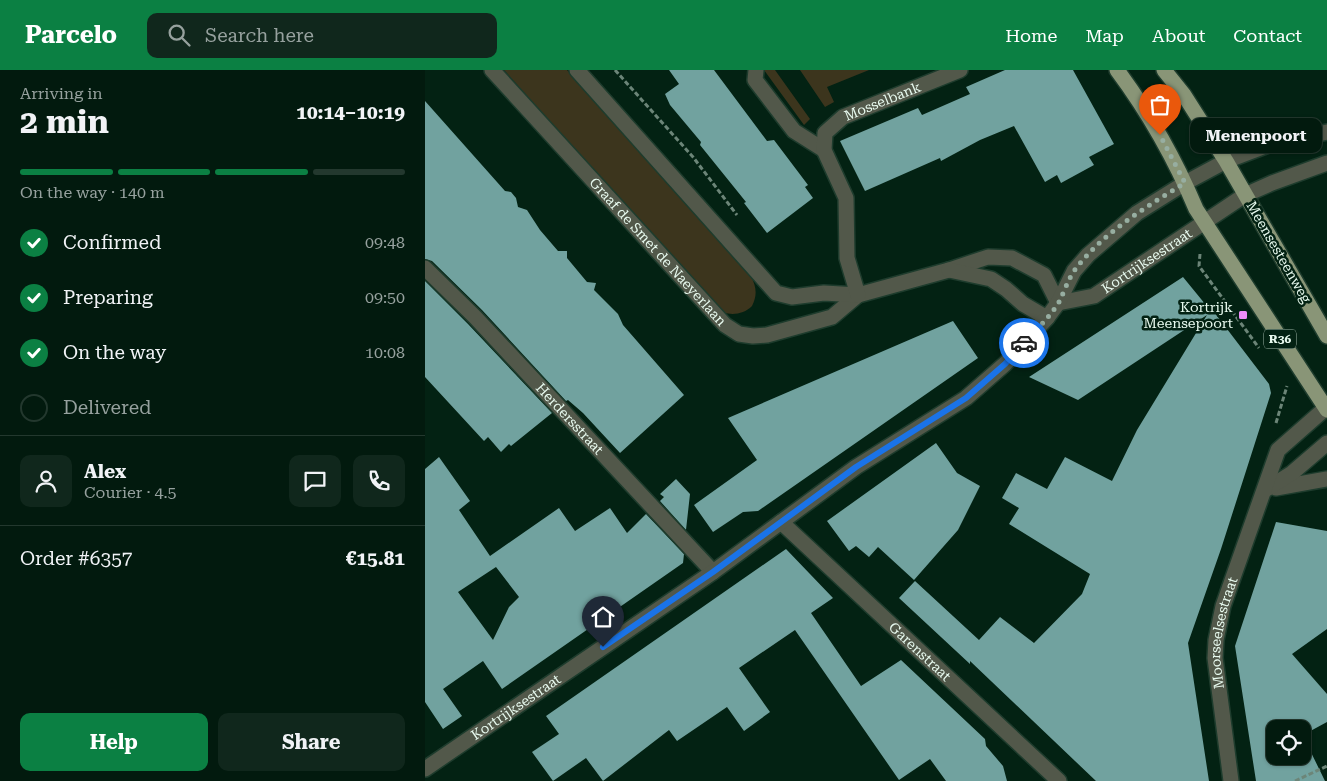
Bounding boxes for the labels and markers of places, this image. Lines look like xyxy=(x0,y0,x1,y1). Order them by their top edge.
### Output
pin xyxy=(1139,84,1181,135)
callout: Menenpoort xyxy=(1190,118,1323,152)
place label: Kortrijk Meensepoort xyxy=(1144,299,1233,331)
marker: Kortrijk Meensepoort xyxy=(1237,309,1249,321)
pin xyxy=(582,596,624,647)

